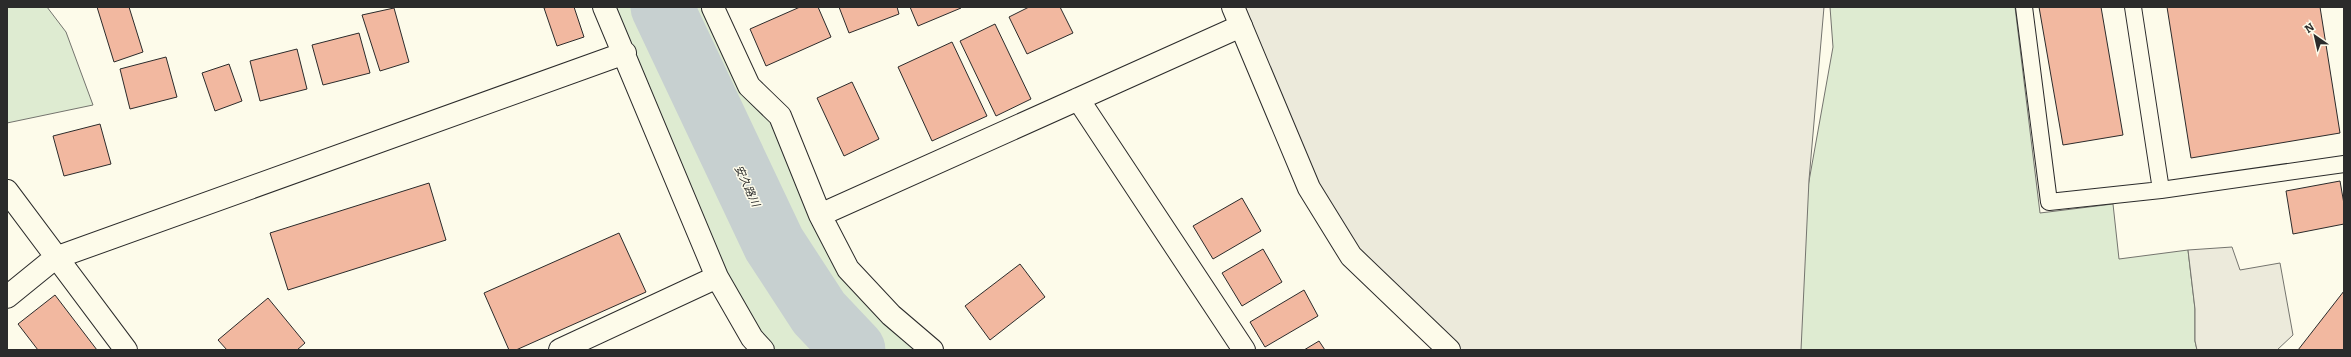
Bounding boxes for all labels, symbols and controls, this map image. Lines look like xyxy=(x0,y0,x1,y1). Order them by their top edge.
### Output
north arrow xyxy=(2295,16,2335,56)
text: N xyxy=(2303,20,2317,36)
water label: 安久路川 xyxy=(732,163,763,210)

